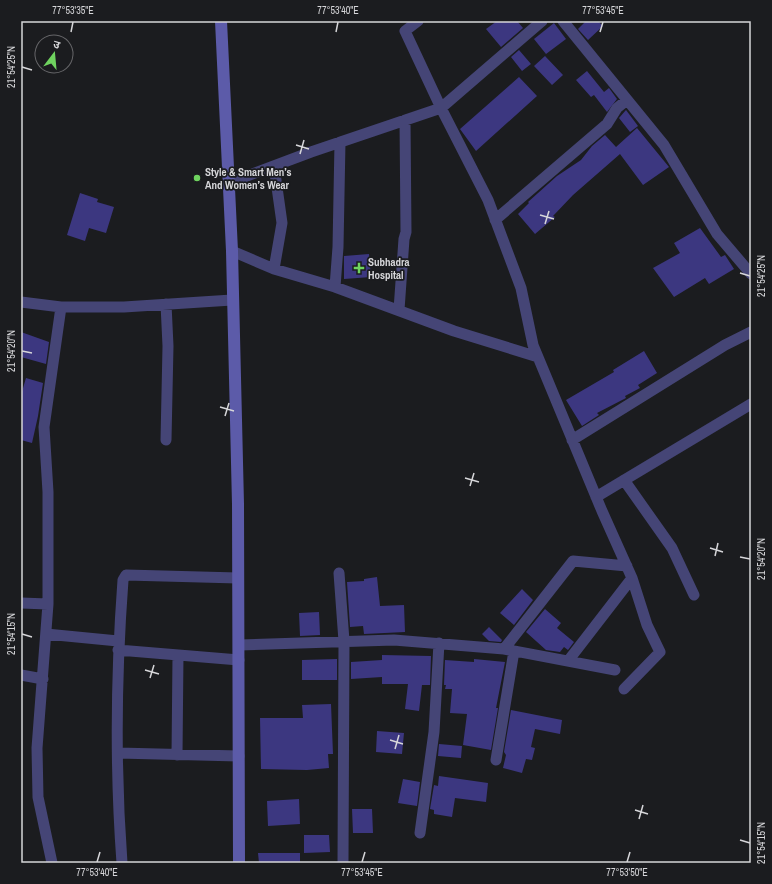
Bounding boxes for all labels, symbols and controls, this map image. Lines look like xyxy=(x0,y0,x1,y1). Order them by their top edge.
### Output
text: 77°53'35"E xyxy=(52,4,94,17)
text: 77°53'40"E xyxy=(317,4,359,17)
text: 77°53'45"E xyxy=(582,4,624,17)
north arrow xyxy=(34,34,74,74)
text: उ xyxy=(52,37,62,52)
text: 21°54'25"N xyxy=(5,46,18,88)
place label: Style & Smart Men’s And Women’s Wear xyxy=(205,165,291,192)
marker: Style & Smart Men’s And Women’s Wear xyxy=(192,173,202,183)
place label: Subhadra Hospital xyxy=(368,255,410,282)
text: 21°54'25"N xyxy=(755,255,768,297)
marker: Subhadra Hospital xyxy=(353,262,365,274)
text: 21°54'20"N xyxy=(5,330,18,372)
text: 21°54'20"N xyxy=(755,538,768,580)
text: 21°54'15"N xyxy=(5,613,18,655)
text: 21°54'15"N xyxy=(755,822,768,864)
text: 77°53'40"E xyxy=(76,866,118,879)
text: 77°53'45"E xyxy=(341,866,383,879)
text: 77°53'50"E xyxy=(606,866,648,879)

